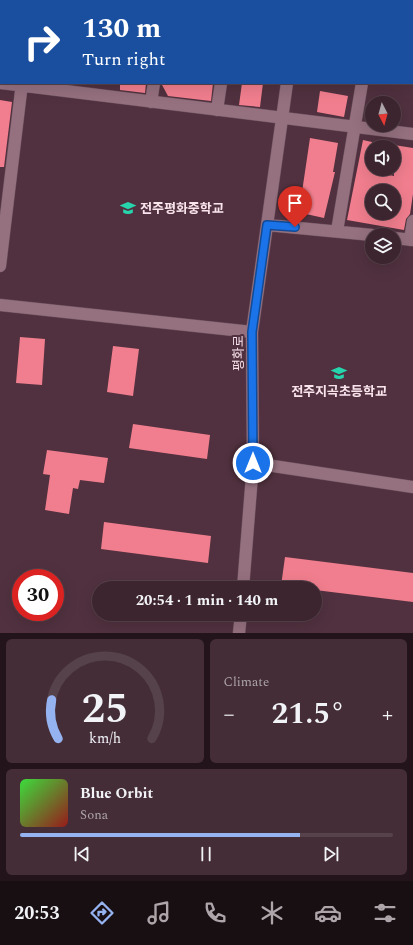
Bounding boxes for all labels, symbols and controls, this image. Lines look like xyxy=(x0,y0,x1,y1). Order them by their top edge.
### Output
text: 130 m xyxy=(82,7,161,50)
icon: right xyxy=(16,16,68,68)
text: Turn right xyxy=(82,46,165,73)
north arrow xyxy=(365,96,401,132)
map controls xyxy=(365,96,401,264)
button: sound xyxy=(365,140,401,176)
button: search xyxy=(365,184,401,220)
pin xyxy=(278,186,312,227)
icon: arrive xyxy=(284,192,306,214)
school or university icon: 전주평화중학교 xyxy=(119,199,137,217)
place label: 전주평화중학교 xyxy=(140,199,224,219)
button: layers xyxy=(365,228,401,264)
street label: 평화로 xyxy=(229,335,249,371)
school or university icon: 전주지곡초등학교 xyxy=(330,364,348,382)
place label: 전주지곡초등학교 xyxy=(291,382,387,402)
position arrow xyxy=(232,442,274,484)
speed limit sign: 30 xyxy=(12,569,64,621)
text: 20:54 · 1 min · 140 m xyxy=(136,589,278,612)
text: Climate xyxy=(224,672,269,692)
text: 25 xyxy=(81,678,128,741)
text: 21.5° xyxy=(271,691,345,737)
text: − xyxy=(224,698,235,731)
text: + xyxy=(382,698,393,731)
text: km/h xyxy=(89,728,121,750)
text: Blue Orbit xyxy=(80,782,153,805)
text: Sona xyxy=(80,805,108,825)
icon: previous xyxy=(71,843,93,865)
icon: pause xyxy=(195,843,217,865)
icon: next xyxy=(320,843,342,865)
icon: directions xyxy=(88,899,116,927)
icon: music xyxy=(145,899,173,927)
icon: phone xyxy=(201,899,229,927)
icon: climate xyxy=(258,899,286,927)
icon: car xyxy=(314,899,342,927)
icon: filters xyxy=(371,899,399,927)
text: 20:53 xyxy=(14,900,59,927)

